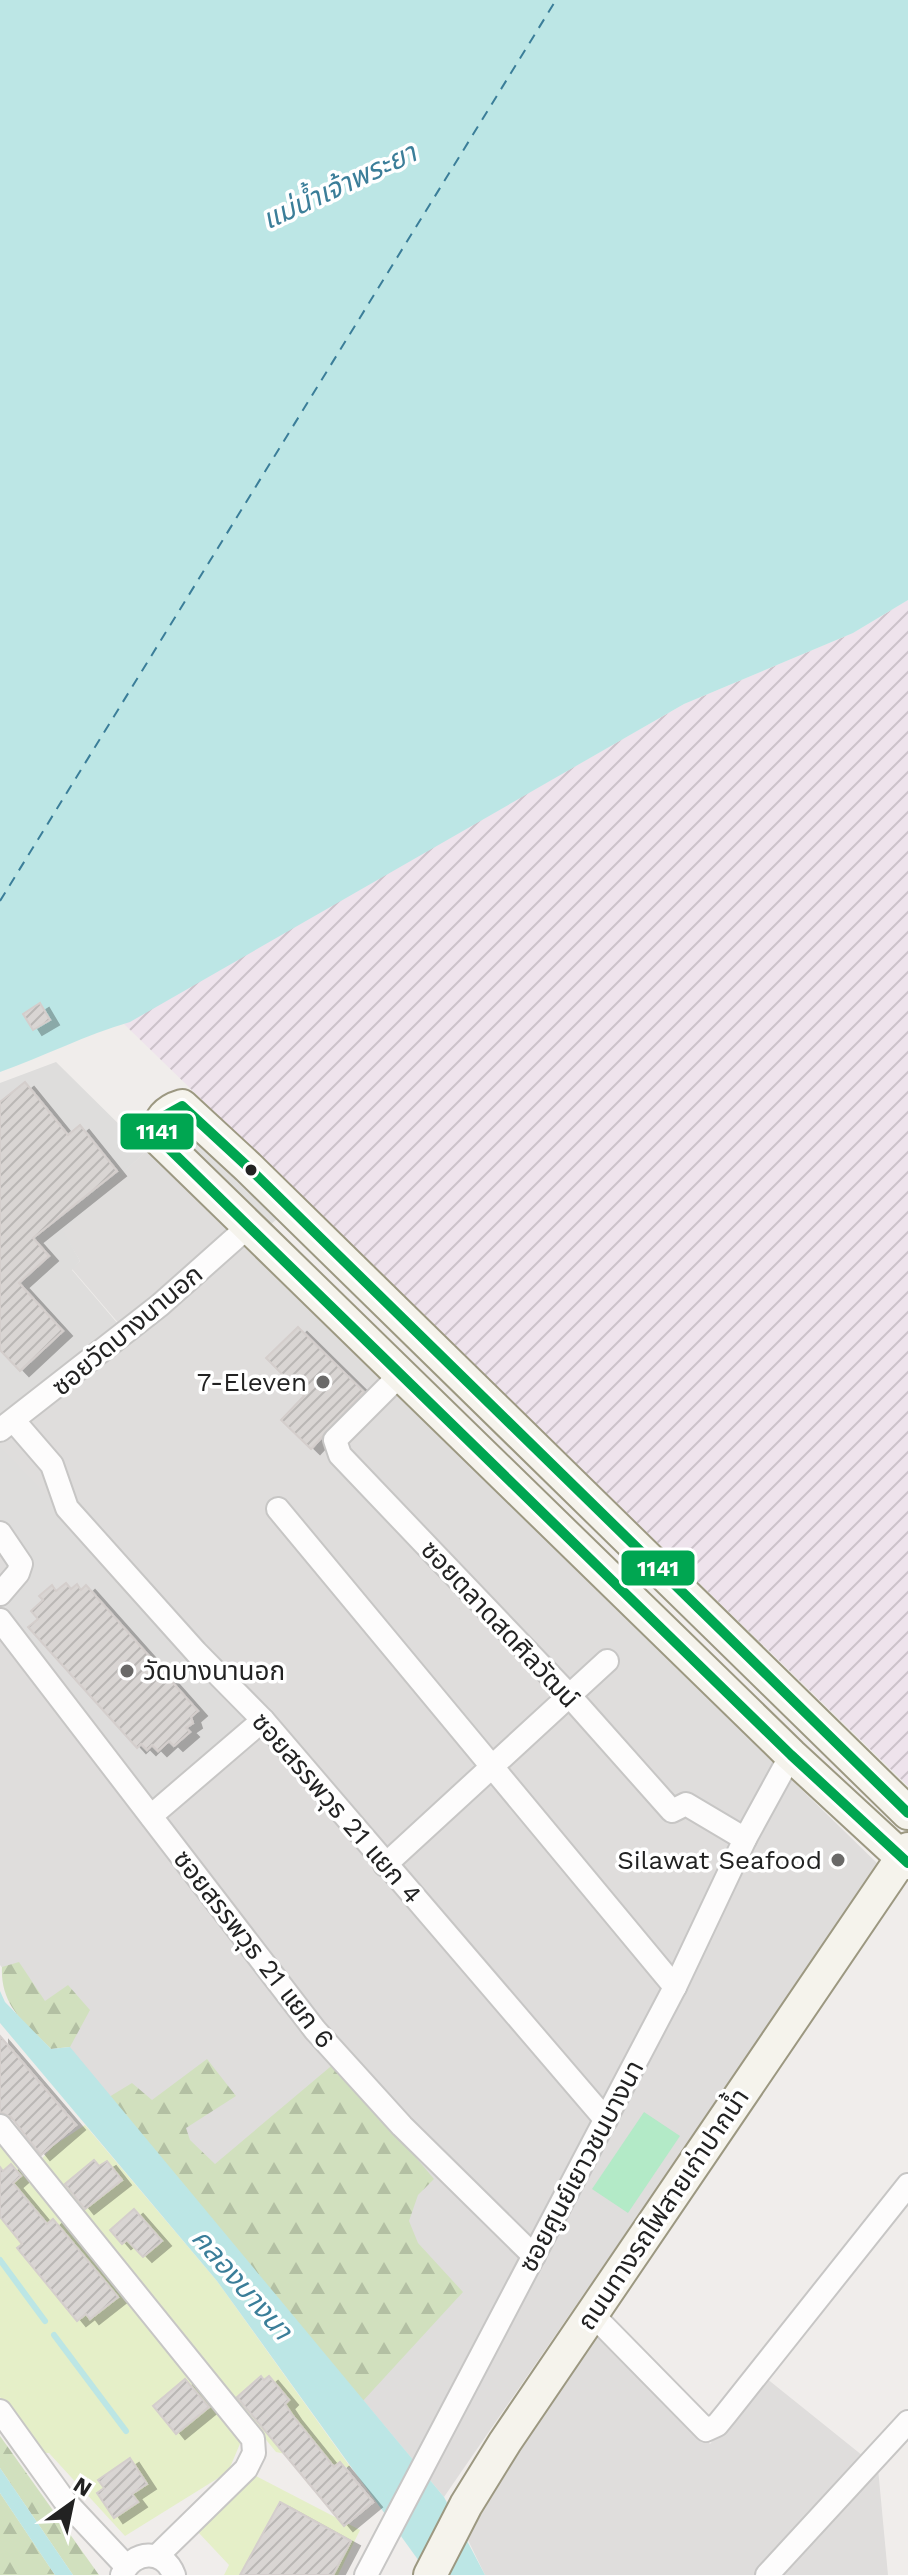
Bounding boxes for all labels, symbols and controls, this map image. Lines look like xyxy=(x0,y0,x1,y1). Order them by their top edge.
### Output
water label: แม่น้ำเจ้าพระยา xyxy=(256,133,423,236)
line badge: 1141 xyxy=(119,1112,195,1151)
text: 1141 xyxy=(136,1119,178,1144)
unlabelled marker xyxy=(243,1162,259,1178)
street label: ซอยวัดบางนานอก xyxy=(46,1258,208,1402)
place label: 7-Eleven xyxy=(197,1367,307,1397)
marker: 7-Eleven xyxy=(314,1373,332,1391)
street label: ซอยตลาดสดศิลวัฒน์ xyxy=(415,1534,585,1714)
line badge: 1141 xyxy=(620,1549,696,1587)
text: 1141 xyxy=(637,1556,679,1581)
place label: วัดบางนานอก xyxy=(143,1656,285,1686)
marker: วัดบางนานอก xyxy=(118,1662,136,1680)
street label: ซอยสรรพวุธ 21 แยก 4 xyxy=(245,1706,428,1910)
street label: ซอยสรรพวุธ 21 แยก 6 xyxy=(167,1844,341,2055)
place label: Silawat Seafood xyxy=(617,1845,822,1875)
marker: Silawat Seafood xyxy=(829,1851,847,1869)
street label: ซอยศูนย์เยาวชนบางนา xyxy=(513,2055,650,2277)
street label: ถนนทางรถไฟสายเก่าปากน้ำ xyxy=(569,2081,755,2335)
water label: คลองบางนา xyxy=(185,2222,300,2347)
north arrow xyxy=(32,2463,112,2543)
text: N xyxy=(69,2472,96,2502)

